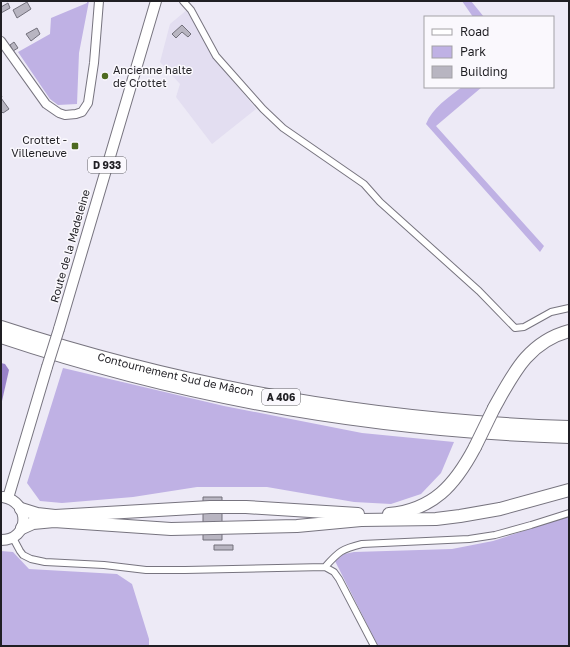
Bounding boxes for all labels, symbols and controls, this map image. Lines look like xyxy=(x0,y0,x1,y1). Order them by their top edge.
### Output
legend xyxy=(424,16,554,88)
text: Road xyxy=(460,24,489,39)
text: Park xyxy=(460,44,486,59)
place label: Ancienne halte de Crottet xyxy=(113,63,192,89)
text: Building xyxy=(460,64,508,79)
marker: Ancienne halte de Crottet xyxy=(100,71,110,81)
place label: Crottet - Villeneuve xyxy=(11,133,67,159)
marker: Crottet - Villeneuve xyxy=(70,141,80,151)
road number: D 933 xyxy=(88,157,126,173)
street label: Route de la Madeleine xyxy=(47,188,92,304)
street label: Contournement Sud de Mâcon xyxy=(96,349,255,398)
road number: A 406 xyxy=(262,389,300,405)

